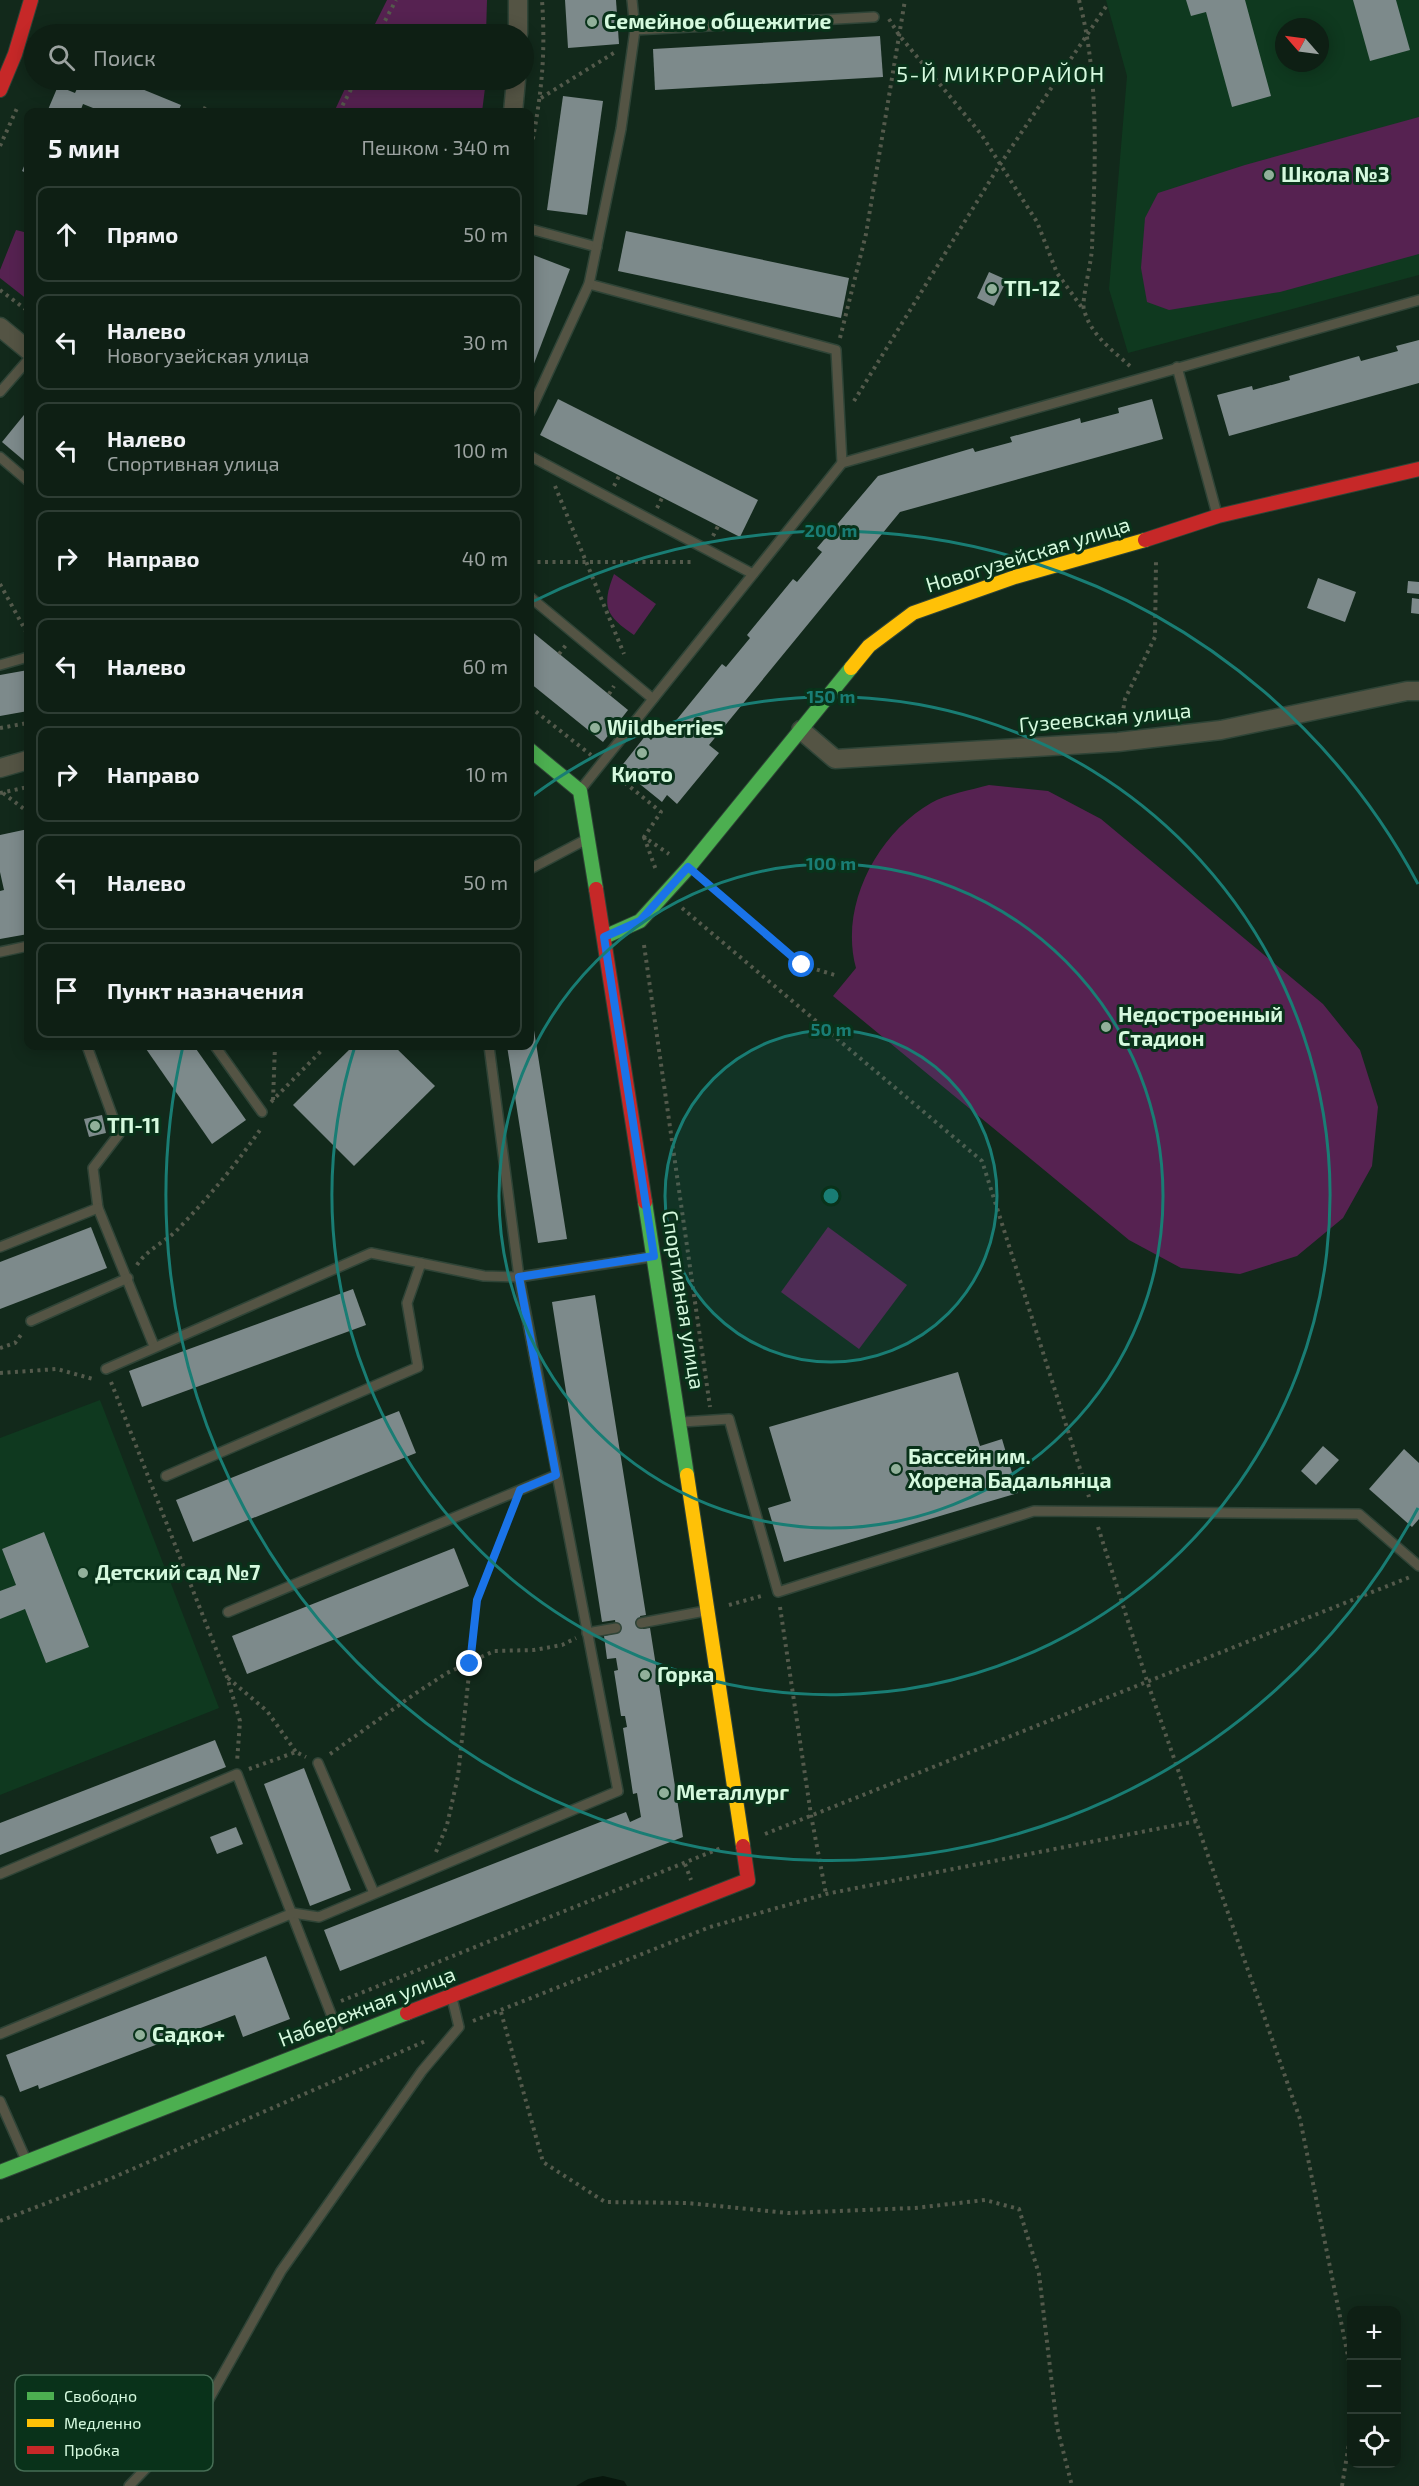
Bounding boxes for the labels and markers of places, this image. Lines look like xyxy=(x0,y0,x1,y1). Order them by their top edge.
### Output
place label: Семейное общежитие xyxy=(604,8,831,33)
marker: Семейное общежитие xyxy=(585,15,599,29)
place label: Школа №3 xyxy=(1281,161,1390,186)
marker: Школа №3 xyxy=(1262,168,1276,182)
place label: ТП-12 xyxy=(1004,275,1061,300)
marker: ТП-12 xyxy=(985,282,999,296)
place label: Wildberries xyxy=(607,714,724,739)
marker: Wildberries xyxy=(588,721,602,735)
marker: Киото xyxy=(635,746,649,760)
place label: Киото xyxy=(611,761,673,786)
place label: Недостроенный Стадион xyxy=(1118,1001,1283,1050)
marker: Недостроенный Стадион xyxy=(1099,1020,1113,1034)
place label: ТП-11 xyxy=(107,1112,160,1137)
marker: ТП-11 xyxy=(88,1119,102,1133)
centre of rings xyxy=(821,1186,841,1206)
place label: Бассейн им. Хорена Бадальянца xyxy=(908,1443,1111,1492)
marker: Бассейн им. Хорена Бадальянца xyxy=(889,1462,903,1476)
place label: Детский сад №7 xyxy=(95,1559,260,1584)
marker: Детский сад №7 xyxy=(76,1566,90,1580)
place label: Горка xyxy=(657,1661,714,1686)
marker: Горка xyxy=(638,1668,652,1682)
place label: Металлург xyxy=(676,1779,789,1804)
marker: Металлург xyxy=(657,1786,671,1800)
place label: Садко+ xyxy=(152,2021,225,2046)
marker: Садко+ xyxy=(133,2028,147,2042)

